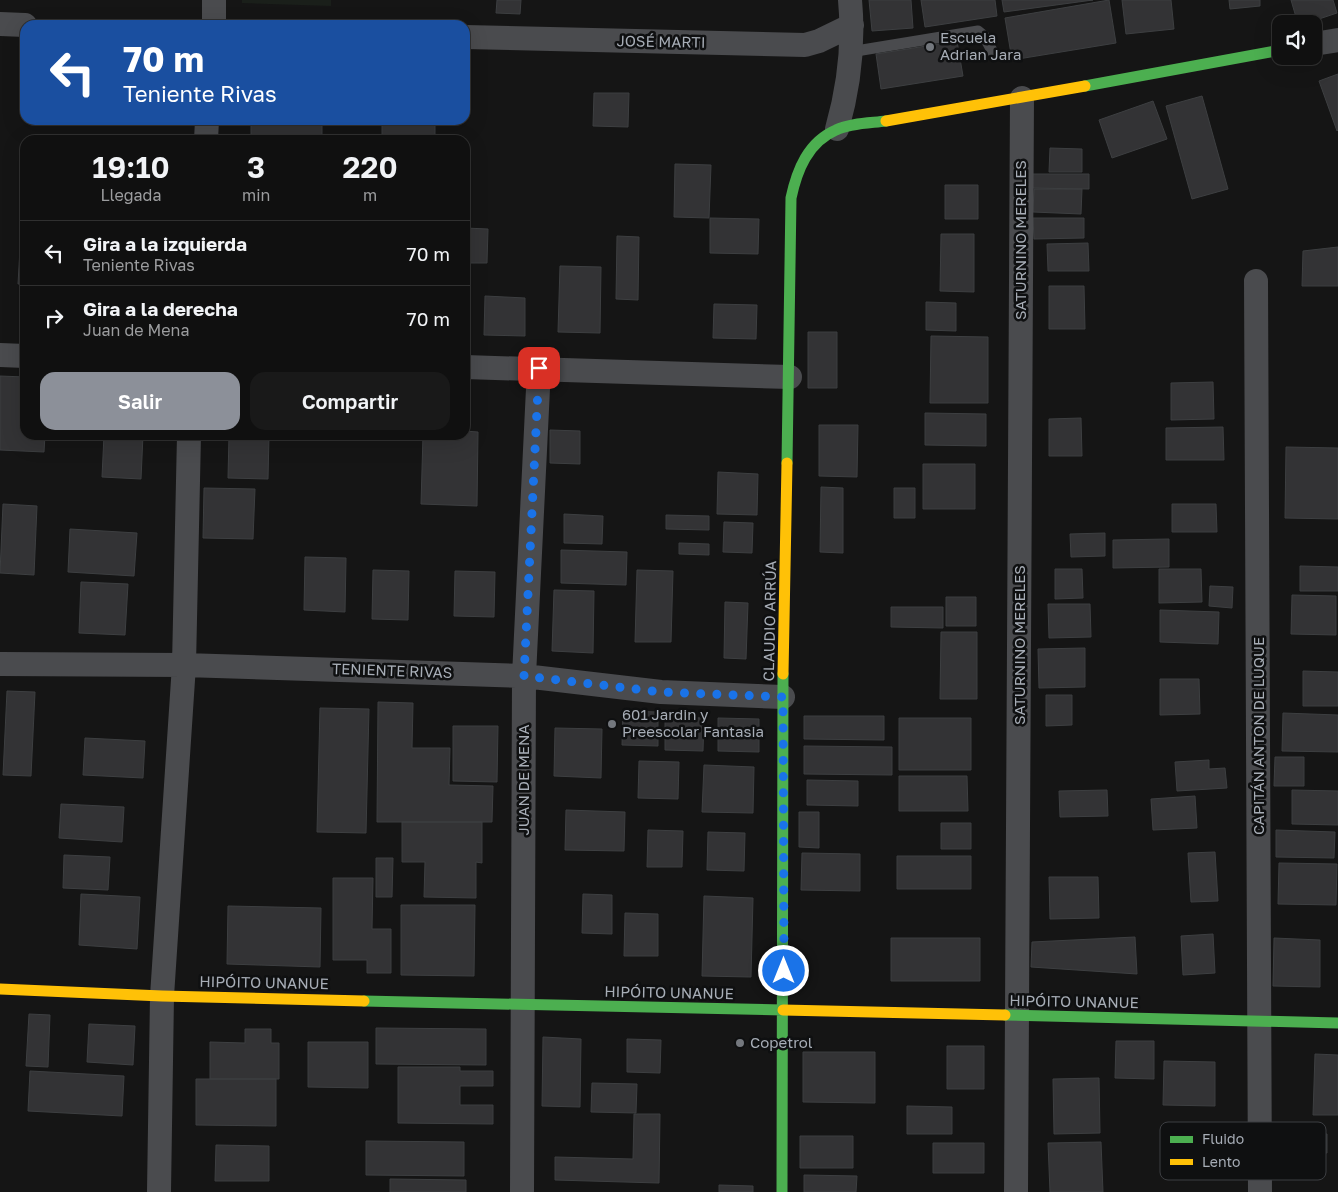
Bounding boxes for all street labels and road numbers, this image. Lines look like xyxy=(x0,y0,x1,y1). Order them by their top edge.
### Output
street label: JOSÉ MARTI xyxy=(616,31,706,51)
street label: SATURNINO MERELES xyxy=(1011,160,1029,320)
street label: CLAUDIO ARRÚA xyxy=(759,560,779,681)
street label: SATURNINO MERELES xyxy=(1010,565,1028,725)
street label: CAPITÁN ANTON DE LUQUE xyxy=(1249,637,1267,835)
street label: TENIENTE RIVAS xyxy=(332,659,453,681)
street label: JUAN DE MENA xyxy=(514,725,532,835)
street label: HIPÓITO UNANUE xyxy=(199,972,329,992)
street label: HIPÓITO UNANUE xyxy=(604,982,734,1002)
street label: HIPÓITO UNANUE xyxy=(1009,991,1139,1011)

